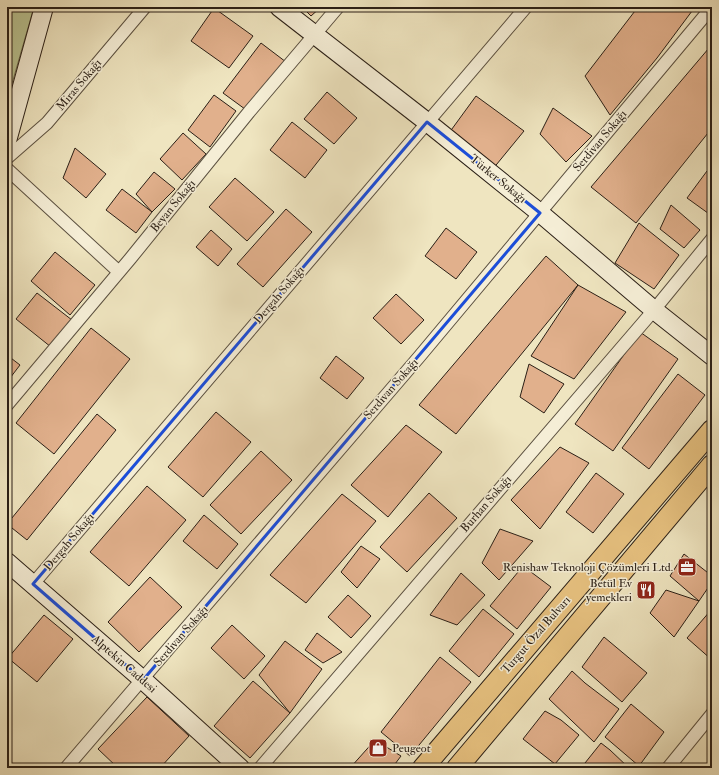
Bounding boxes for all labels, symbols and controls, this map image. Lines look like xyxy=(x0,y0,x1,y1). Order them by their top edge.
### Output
street label: Miras Sokağı xyxy=(53,56,105,114)
street label: Serdivan Sokağı xyxy=(570,107,630,175)
street label: Türker Sokağı xyxy=(467,151,529,207)
street label: Beyan Sokağı xyxy=(147,176,199,236)
street label: Dergah Sokağı xyxy=(250,263,308,327)
street label: Serdivan Sokağı xyxy=(360,355,422,423)
street label: Burhan Sokağı xyxy=(457,472,515,536)
street label: Dergah Sokağı xyxy=(40,510,98,574)
office icon: Renishaw Teknoloji Çözümleri Ltd. xyxy=(676,556,698,578)
place label: Renishaw Teknoloji Çözümleri Ltd. xyxy=(503,560,673,575)
place label: Betül Ev yemekleri xyxy=(586,576,633,605)
restaurant icon: Betül Ev yemekleri xyxy=(635,579,657,601)
street label: Turgut Özal Bulvarı xyxy=(498,593,574,677)
street label: Serdivan Sokağı xyxy=(150,602,212,670)
street label: Alptekin Caddesi xyxy=(88,631,160,696)
shop icon: Peugeot xyxy=(367,737,389,759)
place label: Peugeot xyxy=(392,741,431,756)

